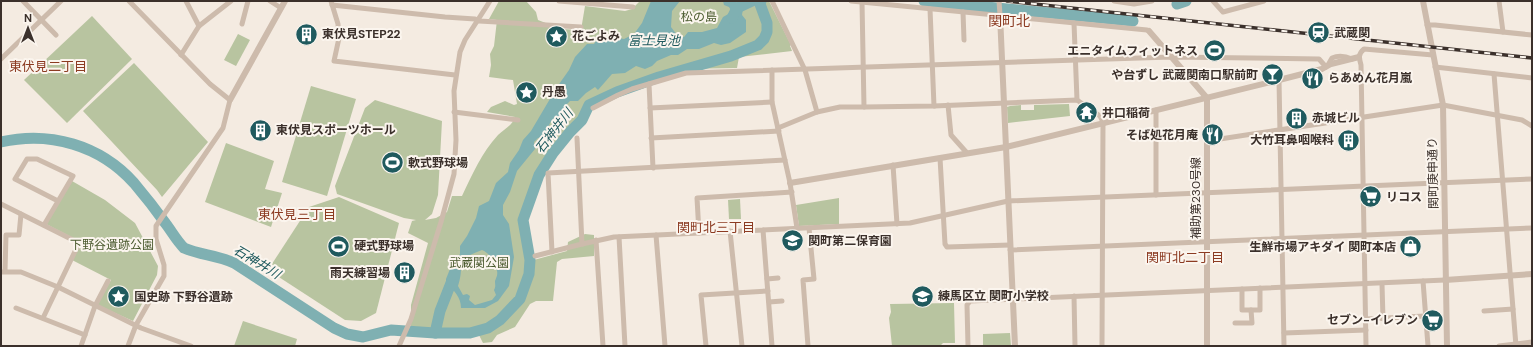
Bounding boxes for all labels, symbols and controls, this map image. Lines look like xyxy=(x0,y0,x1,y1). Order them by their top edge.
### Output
north arrow xyxy=(8,8,48,48)
park label: 松の島 xyxy=(681,9,717,25)
text: N xyxy=(24,11,32,25)
district label: 関町北 xyxy=(988,12,1030,30)
station icon: 武蔵関 xyxy=(1305,20,1331,46)
building icon: 東伏見STEP22 xyxy=(293,21,319,47)
place icon: 花ごよみ xyxy=(543,23,569,49)
place label: 武蔵関 xyxy=(1334,25,1370,41)
place label: 東伏見STEP22 xyxy=(322,26,401,42)
place label: 花ごよみ xyxy=(572,28,620,44)
water label: 富士見池 xyxy=(628,32,682,49)
sports icon: エニタイムフィットネス xyxy=(1201,38,1227,64)
place label: エニタイムフィットネス xyxy=(1067,43,1198,59)
district label: 東伏見二丁目 xyxy=(9,58,87,75)
bar icon: や台ずし 武蔵関南口駅前町 xyxy=(1260,62,1286,88)
restaurant icon: らあめん花月嵐 xyxy=(1299,65,1325,91)
place label: や台ずし 武蔵関南口駅前町 xyxy=(1111,67,1258,83)
place label: らあめん花月嵐 xyxy=(1328,70,1412,86)
place icon: 丹愚 xyxy=(514,79,540,105)
place label: 丹愚 xyxy=(542,84,566,100)
temple icon: 井口稲荷 xyxy=(1074,100,1100,126)
water label: 石神井川 xyxy=(531,104,578,157)
place label: 井口稲荷 xyxy=(1102,105,1150,121)
building icon: 赤城ビル xyxy=(1283,105,1309,131)
place label: 赤城ビル xyxy=(1312,110,1360,126)
building icon: 東伏見スポーツホール xyxy=(247,117,273,143)
place label: 東伏見スポーツホール xyxy=(276,122,396,138)
restaurant icon: そば処花月庵 xyxy=(1200,122,1226,148)
place label: そば処花月庵 xyxy=(1126,127,1198,143)
building icon: 大竹耳鼻咽喉科 xyxy=(1336,127,1362,153)
place label: 大竹耳鼻咽喉科 xyxy=(1250,132,1334,148)
street label: 関町庚申通り xyxy=(1424,137,1442,209)
sports icon: 軟式野球場 xyxy=(379,150,405,176)
place label: 軟式野球場 xyxy=(408,155,468,171)
street label: 補助第230号線 xyxy=(1188,157,1204,239)
supermarket icon: リコス xyxy=(1358,184,1384,210)
place label: リコス xyxy=(1386,189,1422,205)
district label: 東伏見三丁目 xyxy=(258,206,336,223)
district label: 関町北三丁目 xyxy=(677,219,755,236)
school or university icon: 関町第二保育園 xyxy=(779,228,805,254)
sports icon: 硬式野球場 xyxy=(325,233,351,259)
place label: 関町第二保育園 xyxy=(808,233,892,249)
shop icon: 生鮮市場アキダイ 関町本店 xyxy=(1398,234,1424,260)
park label: 下野谷遺跡公園 xyxy=(70,237,154,253)
place label: 硬式野球場 xyxy=(354,238,414,254)
place label: 生鮮市場アキダイ 関町本店 xyxy=(1249,239,1396,255)
water label: 石神井川 xyxy=(230,241,285,284)
district label: 関町北二丁目 xyxy=(1146,249,1224,266)
park label: 武蔵関公園 xyxy=(449,255,509,271)
building icon: 雨天練習場 xyxy=(392,260,418,286)
place label: 雨天練習場 xyxy=(330,265,390,281)
school or university icon: 練馬区立 関町小学校 xyxy=(910,283,936,309)
place icon: 国史跡 下野谷遺跡 xyxy=(105,284,131,310)
place label: 練馬区立 関町小学校 xyxy=(938,288,1049,304)
place label: 国史跡 下野谷遺跡 xyxy=(134,289,233,305)
supermarket icon: セブン-イレブン xyxy=(1420,307,1446,333)
place label: セブン-イレブン xyxy=(1327,312,1418,328)

